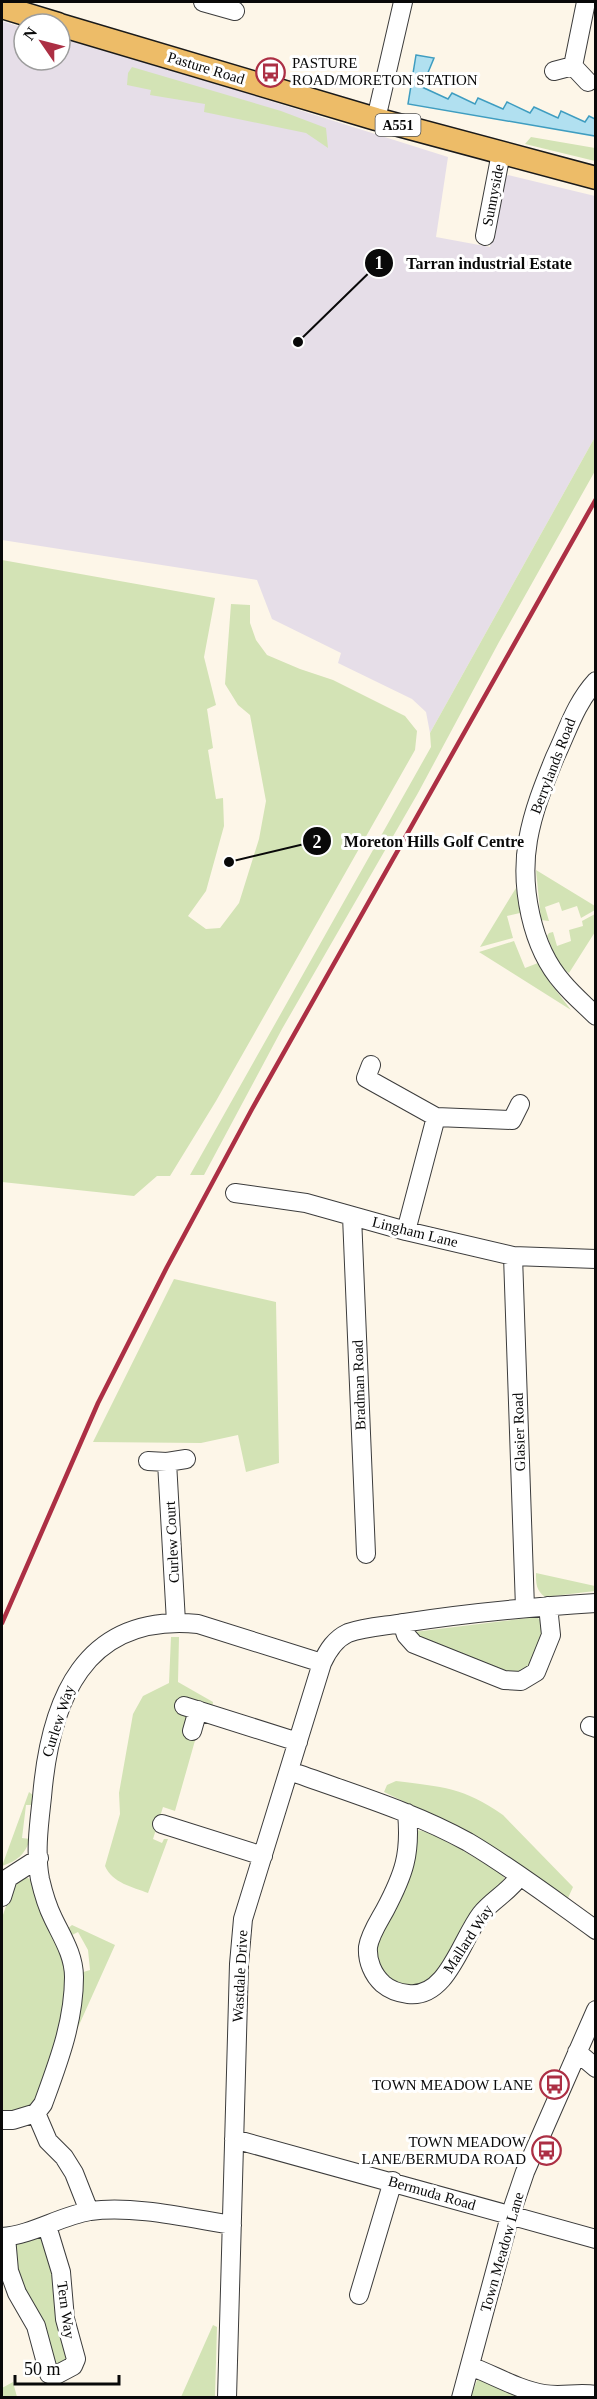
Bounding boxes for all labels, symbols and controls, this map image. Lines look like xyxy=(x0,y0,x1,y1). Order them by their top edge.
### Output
north arrow xyxy=(12,12,72,72)
text: N xyxy=(20,24,41,43)
street label: Pasture Road xyxy=(166,49,247,87)
place label: PASTURE ROAD/MORETON STATION xyxy=(292,55,478,88)
bus stop icon: PASTURE ROAD/MORETON STATION xyxy=(255,56,287,88)
road number: A551 xyxy=(376,114,420,136)
street label: Sunnyside xyxy=(479,162,507,227)
callout: Tarran industrial Estate xyxy=(364,246,584,280)
text: 1 xyxy=(375,253,384,273)
text: Tarran industrial Estate xyxy=(406,255,572,272)
street label: Berrylands Road xyxy=(527,715,579,816)
callout: Moreton Hills Golf Centre xyxy=(302,824,537,858)
text: 2 xyxy=(313,832,322,852)
text: Moreton Hills Golf Centre xyxy=(344,833,524,850)
street label: Lingham Lane xyxy=(370,1214,460,1250)
street label: Bradman Road xyxy=(349,1339,369,1430)
street label: Glasier Road xyxy=(510,1392,528,1472)
street label: Curlew Court xyxy=(162,1500,182,1583)
street label: Curlew Way xyxy=(39,1683,77,1759)
street label: Mallard Way xyxy=(440,1901,496,1976)
street label: Wastdale Drive xyxy=(230,1929,250,2023)
bus stop icon: TOWN MEADOW LANE xyxy=(538,2069,570,2101)
place label: TOWN MEADOW LANE xyxy=(372,2077,533,2093)
place label: TOWN MEADOW LANE/BERMUDA ROAD xyxy=(361,2134,527,2167)
bus stop icon: TOWN MEADOW LANE/BERMUDA ROAD xyxy=(531,2135,563,2167)
street label: Bermuda Road xyxy=(386,2173,478,2213)
street label: Town Meadow Lane xyxy=(477,2190,527,2314)
street label: Tern Way xyxy=(54,2280,78,2340)
scale bar xyxy=(15,2348,118,2386)
text: 50 m xyxy=(24,2359,61,2379)

